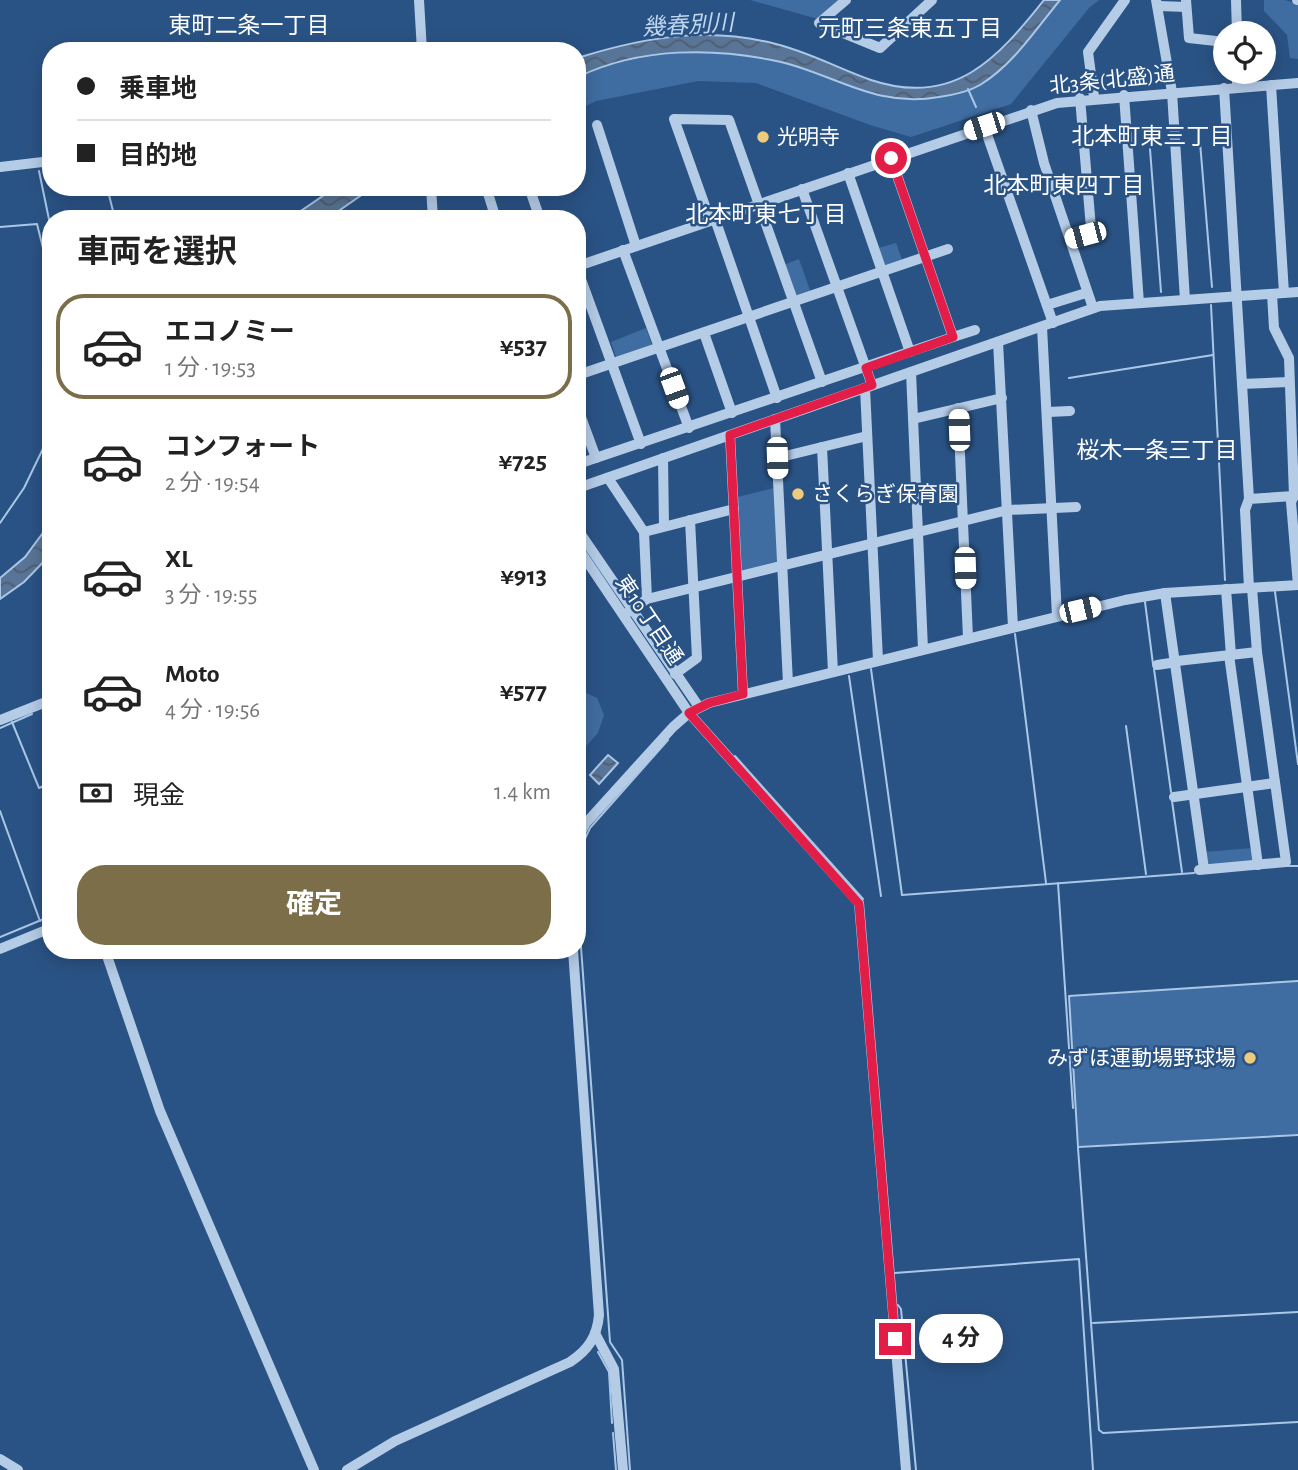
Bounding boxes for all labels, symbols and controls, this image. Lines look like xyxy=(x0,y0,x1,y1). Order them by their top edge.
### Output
water label: 幾春別川 xyxy=(641,10,738,40)
district label: 東町二条一丁目 xyxy=(169,13,330,38)
district label: 元町三条東五丁目 xyxy=(818,16,1002,41)
map controls xyxy=(1213,21,1276,84)
button: locate xyxy=(1213,21,1276,84)
street label: 北3条(北盛)通 xyxy=(1048,62,1176,97)
text: 乗車地 xyxy=(119,76,197,102)
car xyxy=(961,110,1008,142)
district label: 北本町東三丁目 xyxy=(1072,124,1233,149)
place label: 光明寺 xyxy=(777,126,840,148)
marker: 光明寺 xyxy=(755,129,771,145)
route start xyxy=(875,142,907,174)
text: 目的地 xyxy=(119,143,197,169)
district label: 北本町東四丁目 xyxy=(984,173,1145,198)
district label: 北本町東七丁目 xyxy=(686,202,847,227)
car xyxy=(1062,219,1109,251)
text: 車両を選択 xyxy=(77,236,237,268)
icon: car xyxy=(81,315,144,378)
text: エコノミー xyxy=(165,319,295,345)
text: ¥537 xyxy=(500,333,547,359)
text: 1 分 · 19:53 xyxy=(165,357,256,380)
car xyxy=(657,365,692,411)
car xyxy=(948,409,971,451)
icon: car xyxy=(81,430,144,493)
text: コンフォート xyxy=(165,434,320,460)
car xyxy=(766,437,789,479)
district label: 桜木一条三丁目 xyxy=(1077,438,1238,463)
text: ¥725 xyxy=(499,448,547,474)
text: 2 分 · 19:54 xyxy=(165,472,260,495)
place label: さくらぎ保育園 xyxy=(812,483,959,505)
marker: さくらぎ保育園 xyxy=(790,486,806,502)
icon: car xyxy=(81,545,144,608)
text: XL xyxy=(165,546,192,572)
car xyxy=(954,547,977,589)
text: ¥913 xyxy=(500,563,547,589)
street label: 東10丁目通 xyxy=(612,571,687,668)
text: 3 分 · 19:55 xyxy=(165,584,257,607)
car xyxy=(1058,595,1103,625)
icon: car xyxy=(81,660,144,723)
text: Moto xyxy=(165,661,220,687)
text: ¥577 xyxy=(500,678,547,704)
text: 4 分 · 19:56 xyxy=(165,699,260,722)
icon: cash xyxy=(77,774,115,812)
text: 1.4 km xyxy=(494,781,551,804)
text: 現金 xyxy=(133,783,185,809)
button: 確定 xyxy=(77,865,551,945)
place label: みずほ運動場野球場 xyxy=(1047,1047,1236,1069)
marker: みずほ運動場野球場 xyxy=(1242,1050,1258,1066)
callout: 4 分 xyxy=(920,1314,1004,1364)
route end xyxy=(879,1323,911,1355)
text: 4 分 xyxy=(942,1327,980,1350)

